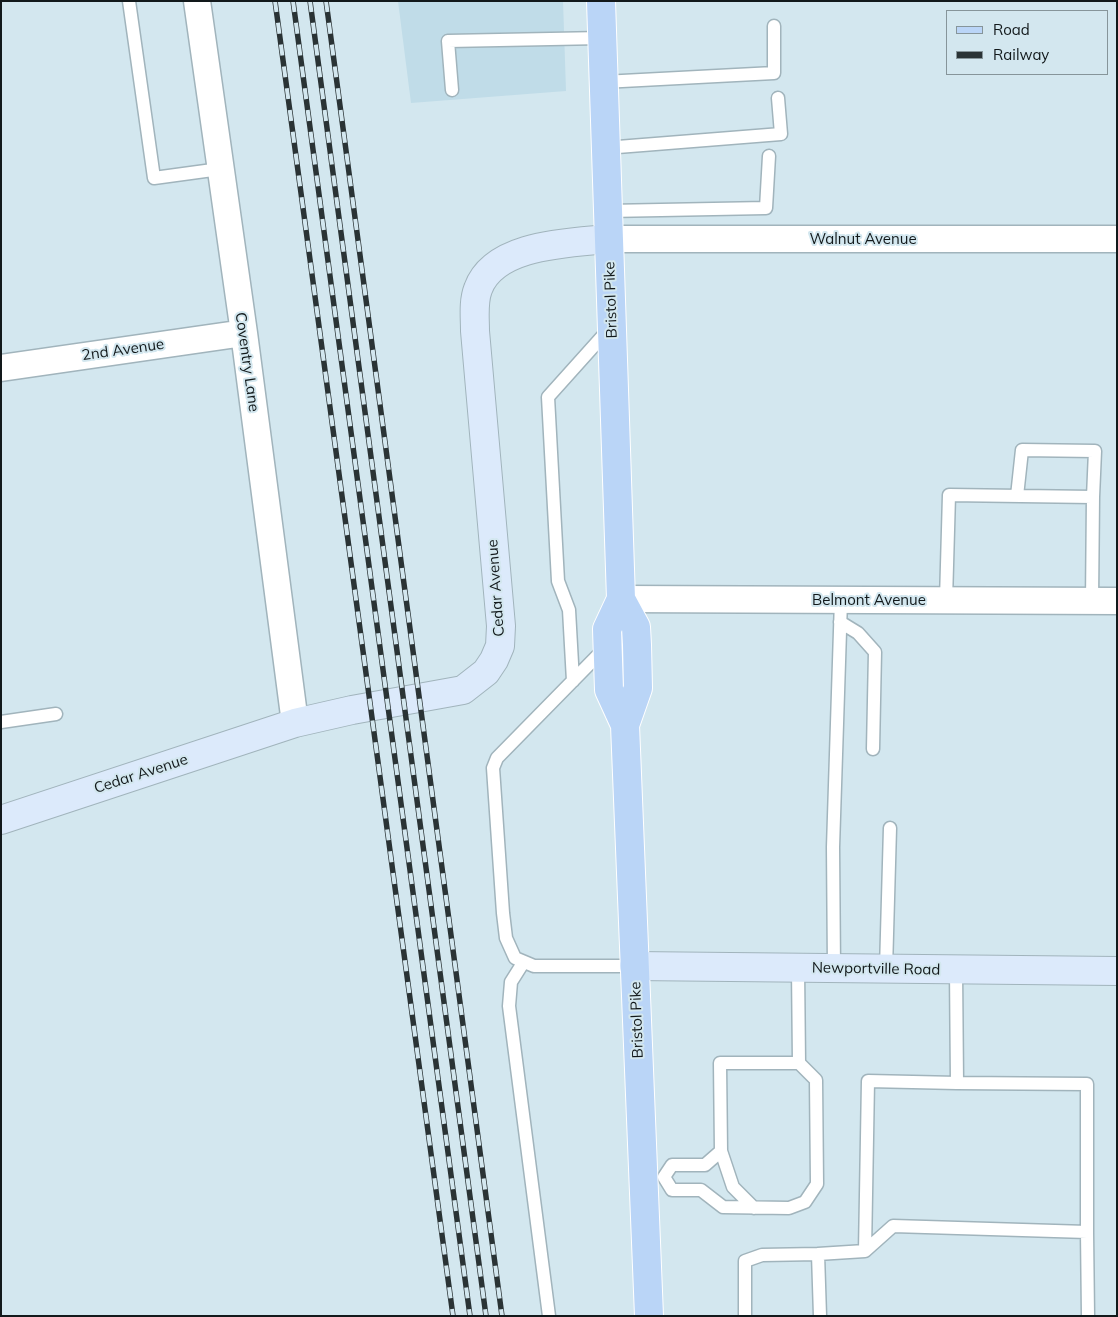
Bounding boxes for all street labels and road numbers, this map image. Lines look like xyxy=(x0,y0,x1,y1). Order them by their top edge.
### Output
street label: Walnut Avenue xyxy=(809,230,917,248)
street label: Bristol Pike xyxy=(601,261,621,339)
street label: Coventry Lane xyxy=(231,311,263,413)
street label: 2nd Avenue xyxy=(81,335,165,365)
street label: Cedar Avenue xyxy=(484,539,508,637)
street label: Belmont Avenue xyxy=(812,591,926,609)
street label: Cedar Avenue xyxy=(92,750,190,798)
street label: Newportville Road xyxy=(812,959,940,979)
street label: Bristol Pike xyxy=(627,981,647,1059)

